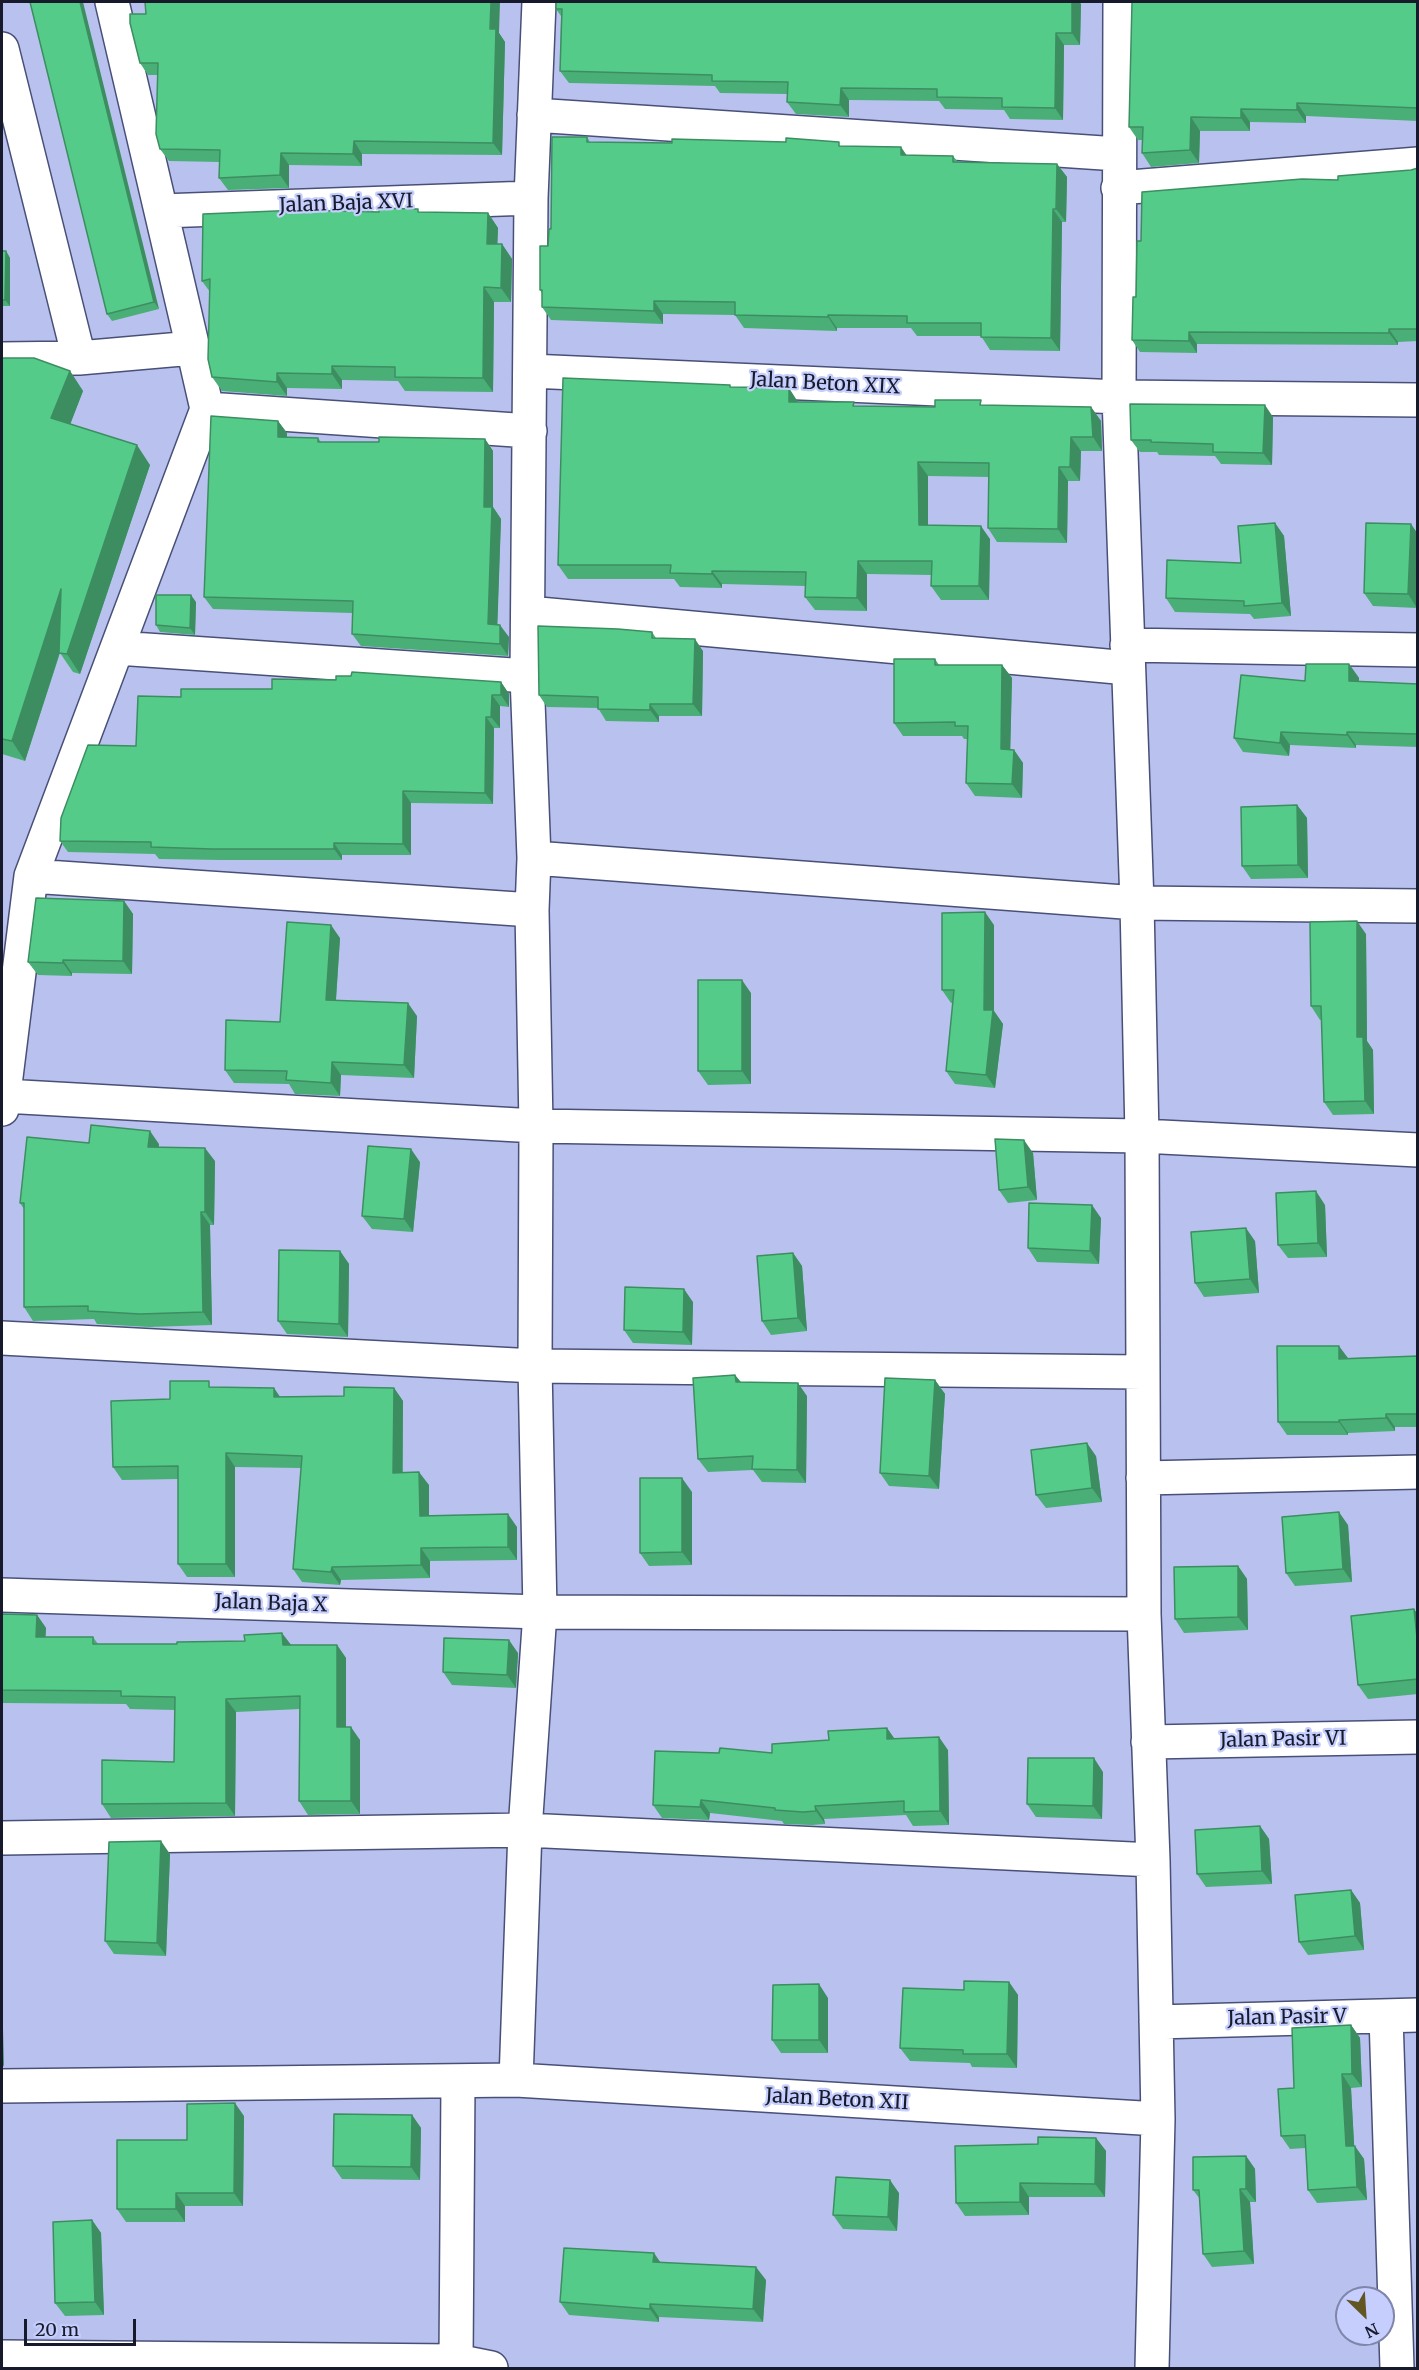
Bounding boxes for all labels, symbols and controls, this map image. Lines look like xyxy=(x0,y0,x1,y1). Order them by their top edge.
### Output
street label: Jalan Baja XVI xyxy=(278,190,414,218)
street label: Jalan Beton XIX xyxy=(749,368,901,400)
street label: Jalan Baja X xyxy=(214,1590,328,1618)
street label: Jalan Pasir VI xyxy=(1219,1727,1347,1753)
street label: Jalan Pasir V xyxy=(1227,2005,1347,2031)
street label: Jalan Beton XII xyxy=(765,2084,909,2116)
north arrow xyxy=(1335,2286,1395,2346)
scale bar xyxy=(27,2307,140,2345)
text: 20 m xyxy=(35,2318,79,2341)
text: N xyxy=(1362,2319,1382,2342)

